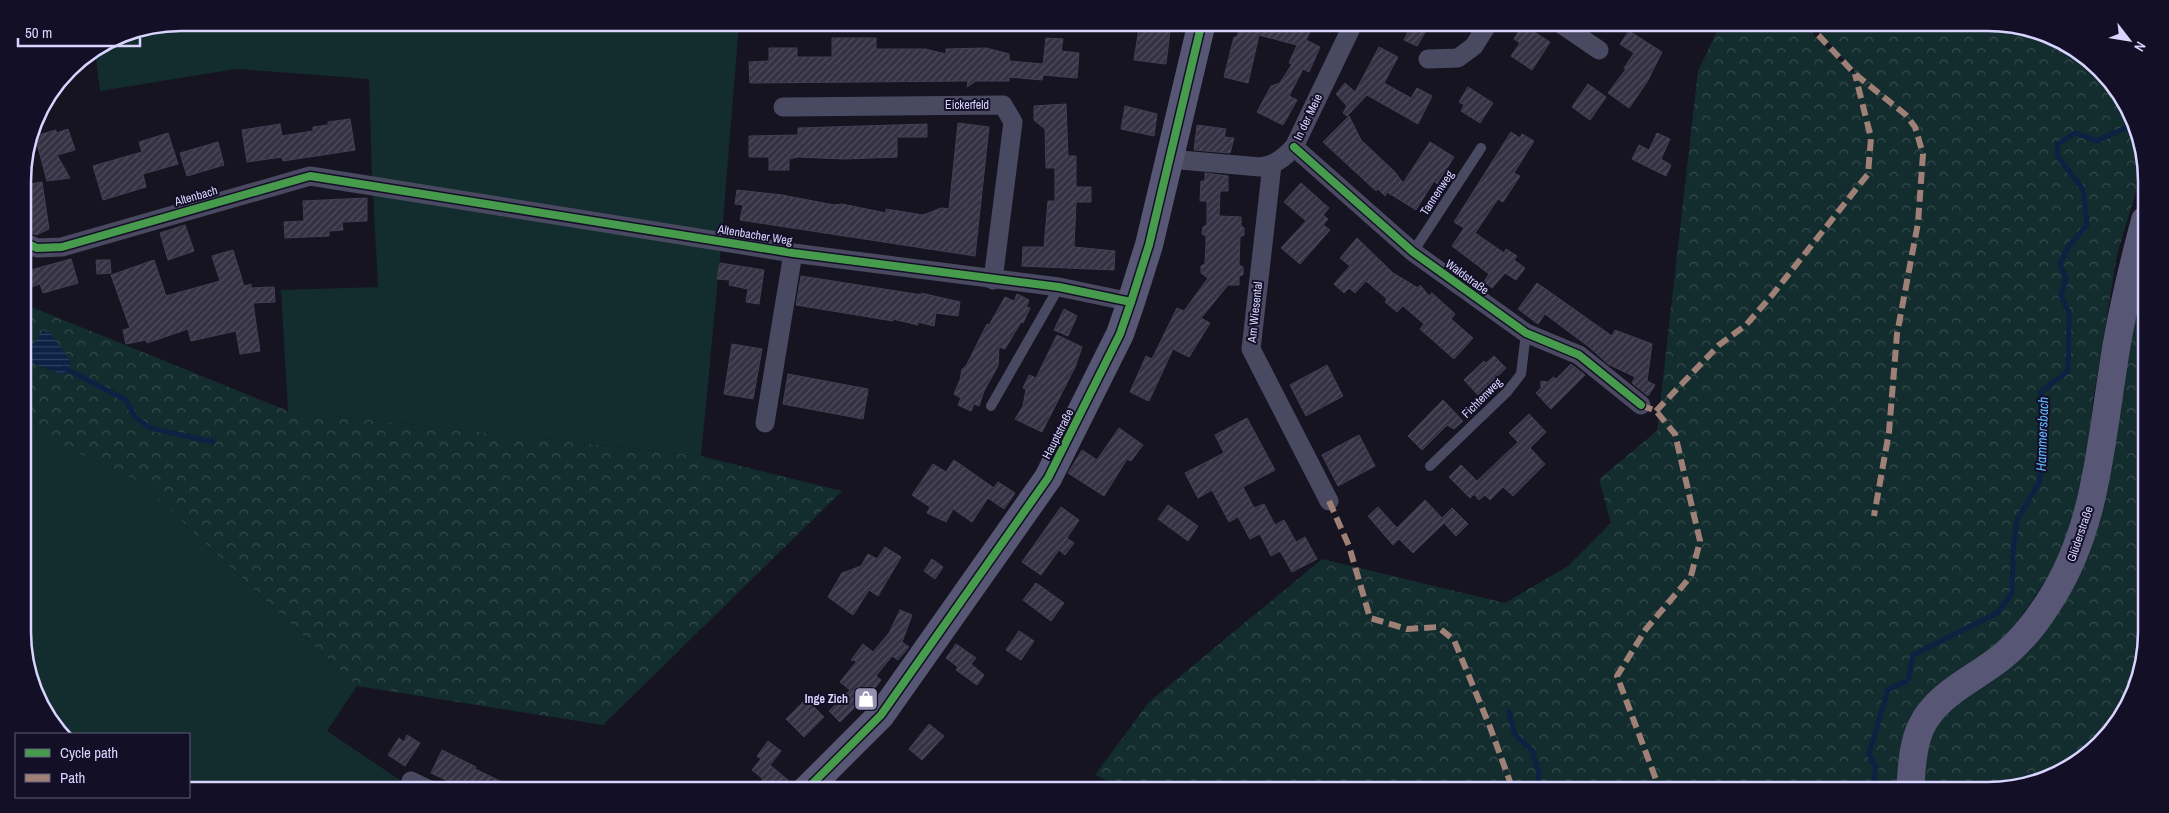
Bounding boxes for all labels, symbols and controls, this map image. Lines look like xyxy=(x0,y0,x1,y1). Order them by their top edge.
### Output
scale bar xyxy=(18,15,140,47)
north arrow xyxy=(2104,15,2154,65)
text: 50 m xyxy=(25,22,52,43)
text: N xyxy=(2130,39,2150,55)
street label: In der Meie xyxy=(1290,91,1326,143)
street label: Eickerfeld xyxy=(945,97,989,113)
street label: Tannenweg xyxy=(1417,167,1458,219)
street label: Altenbach xyxy=(172,182,219,210)
street label: Altenbacher Weg xyxy=(716,221,794,249)
street label: Waldstraße xyxy=(1442,256,1492,298)
street label: Am Wiesental xyxy=(1244,281,1266,344)
street label: Fichtenweg xyxy=(1458,374,1506,422)
water label: Hammersbach xyxy=(2032,396,2052,472)
street label: Hauptstraße xyxy=(1039,406,1077,462)
street label: Glüderstraße xyxy=(2063,504,2097,564)
shop icon: Inge Zich xyxy=(853,686,879,712)
place label: Inge Zich xyxy=(805,691,848,707)
legend xyxy=(15,733,190,798)
text: Cycle path xyxy=(60,742,118,763)
text: Path xyxy=(60,767,85,788)

